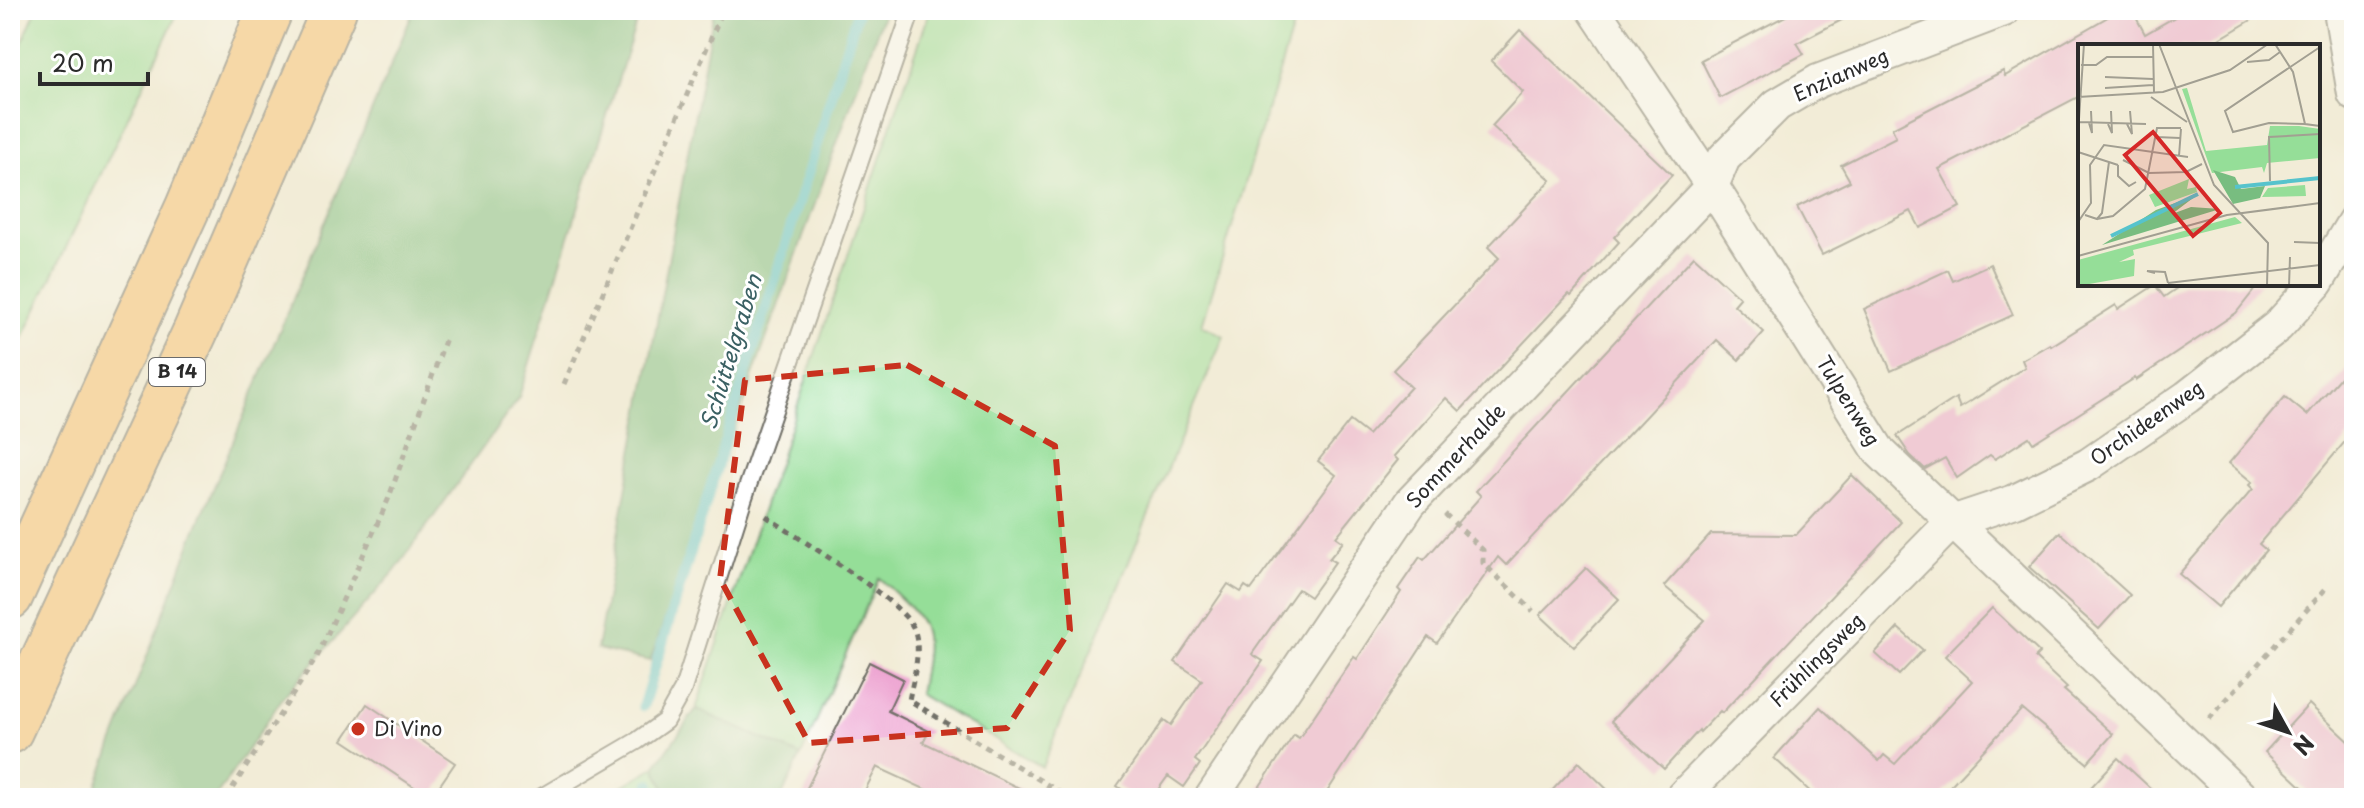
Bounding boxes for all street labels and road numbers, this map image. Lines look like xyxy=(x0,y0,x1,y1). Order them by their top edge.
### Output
street label: Enzianweg xyxy=(1788,40,1893,108)
street label: Tulpenweg xyxy=(1809,349,1888,451)
road number: B 14 xyxy=(149,358,205,386)
street label: Orchideenweg xyxy=(2084,372,2209,472)
street label: Sommerhalde xyxy=(1399,396,1512,514)
street label: Frühlingsweg xyxy=(1762,605,1870,713)

